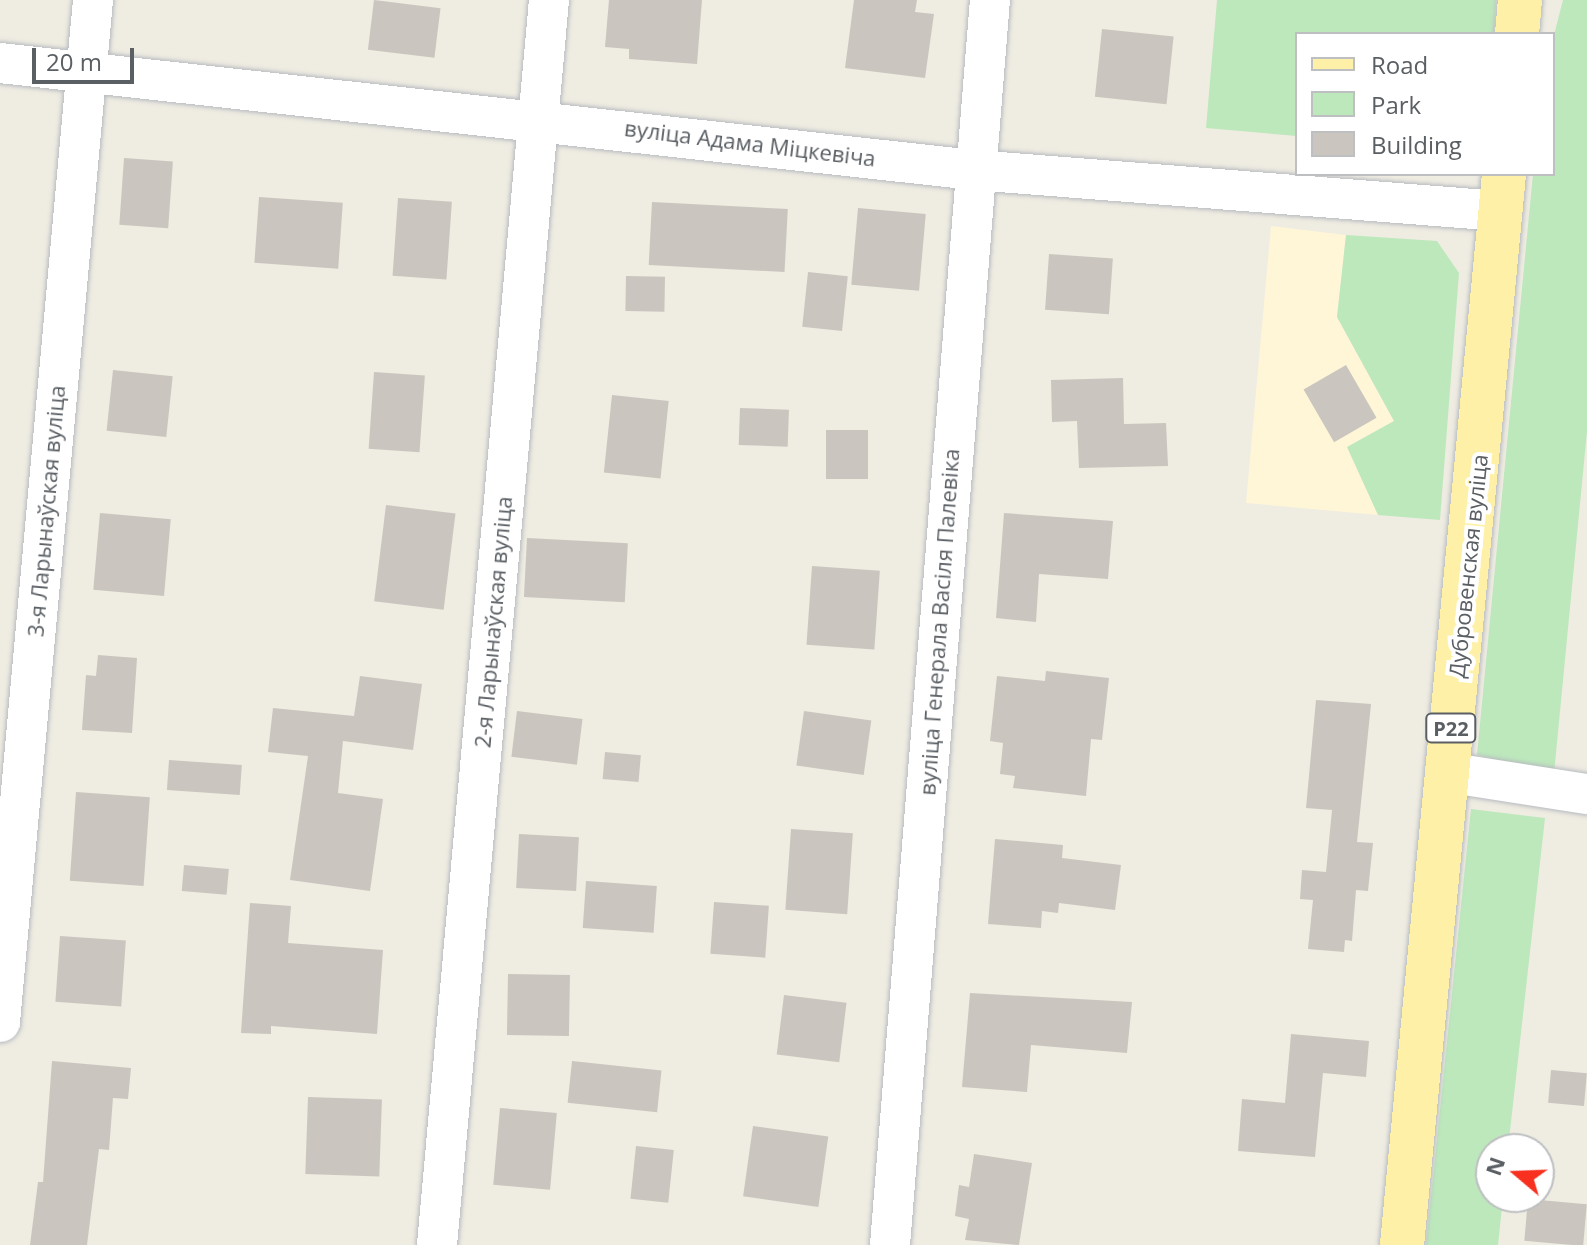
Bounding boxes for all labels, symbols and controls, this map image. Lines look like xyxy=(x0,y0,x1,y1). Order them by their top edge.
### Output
scale bar xyxy=(36,32,138,82)
legend xyxy=(1295,32,1555,176)
text: 20 m xyxy=(46,45,102,78)
text: Road xyxy=(1371,48,1428,81)
text: Park xyxy=(1371,88,1421,121)
street label: вуліца Адама Міцкевіча xyxy=(623,114,877,172)
text: Building xyxy=(1371,128,1462,161)
street label: 3-я Ларынаўская вуліца xyxy=(22,384,70,638)
street label: вуліца Генерала Васіля Палевіка xyxy=(914,448,964,796)
street label: Дубровенская вуліца xyxy=(1443,453,1493,679)
street label: 2-я Ларынаўская вуліца xyxy=(469,495,517,749)
road number: Р22 xyxy=(1425,712,1477,744)
north arrow xyxy=(1475,1133,1555,1213)
text: N xyxy=(1477,1153,1511,1179)

